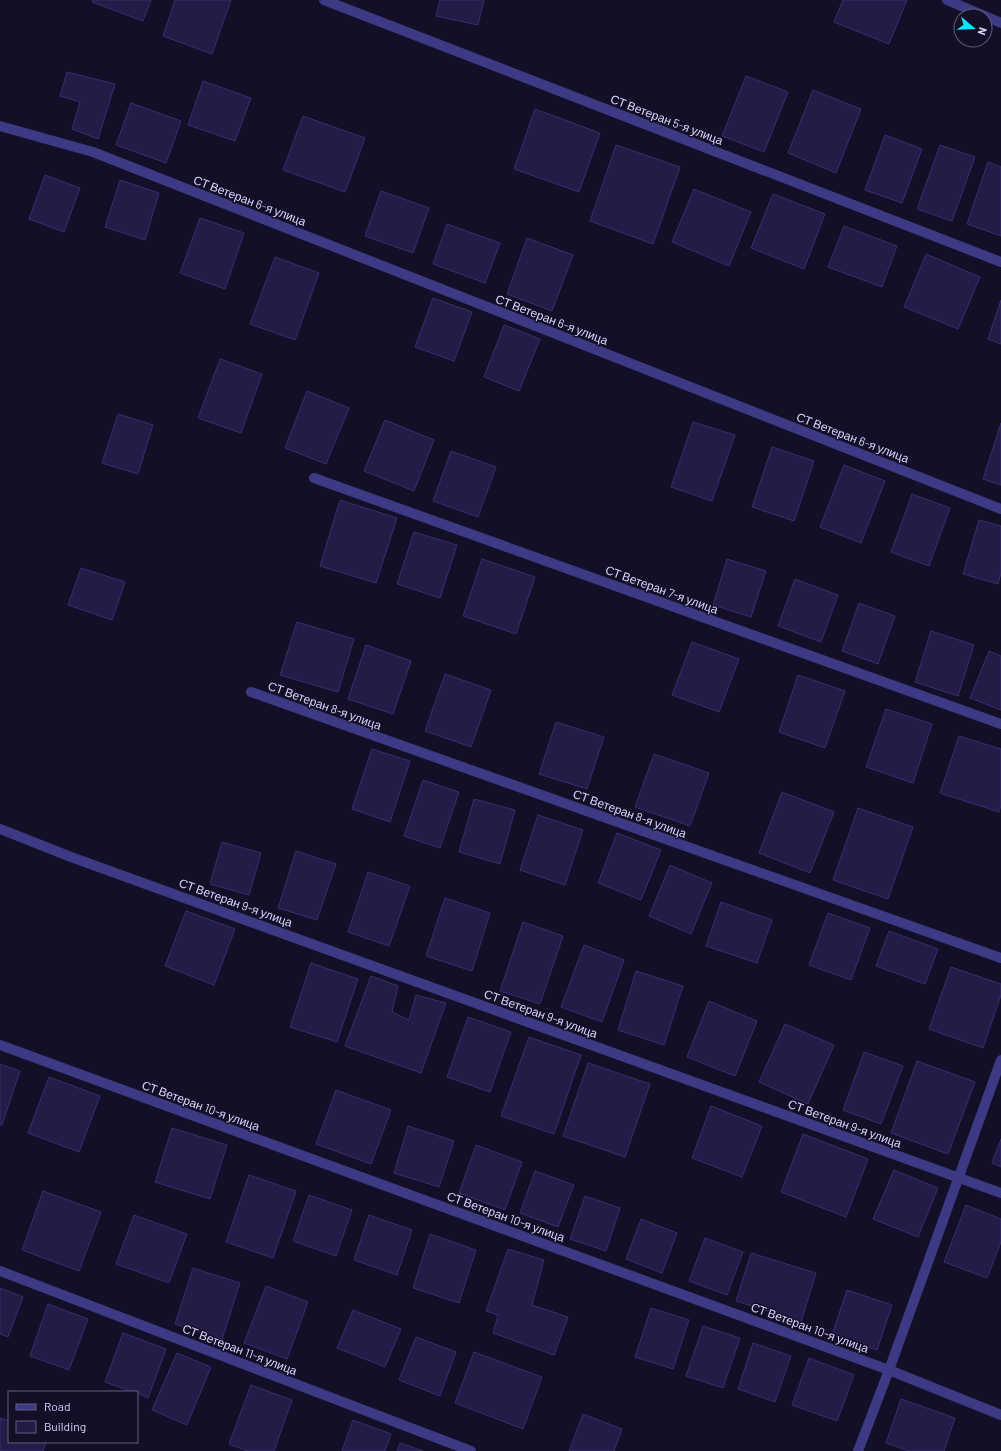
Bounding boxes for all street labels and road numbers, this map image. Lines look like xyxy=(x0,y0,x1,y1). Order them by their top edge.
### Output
street label: СТ Ветеран 5-я улица xyxy=(608,91,726,148)
street label: СТ Ветеран 6-я улица xyxy=(191,172,309,229)
street label: СТ Ветеран 6-я улица xyxy=(493,291,611,348)
street label: СТ Ветеран 6-я улица xyxy=(794,409,912,466)
street label: СТ Ветеран 7-я улица xyxy=(603,562,721,617)
street label: СТ Ветеран 8-я улица xyxy=(266,678,384,733)
street label: СТ Ветеран 8-я улица xyxy=(571,786,689,841)
street label: СТ Ветеран 9-я улица xyxy=(177,875,295,930)
street label: СТ Ветеран 9-я улица xyxy=(482,986,600,1041)
street label: СТ Ветеран 10-я улица xyxy=(140,1077,262,1134)
street label: СТ Ветеран 9-я улица xyxy=(786,1096,904,1151)
street label: СТ Ветеран 10-я улица xyxy=(445,1188,567,1245)
street label: СТ Ветеран 10-я улица xyxy=(749,1299,871,1356)
street label: СТ Ветеран 11-я улица xyxy=(180,1321,300,1378)

